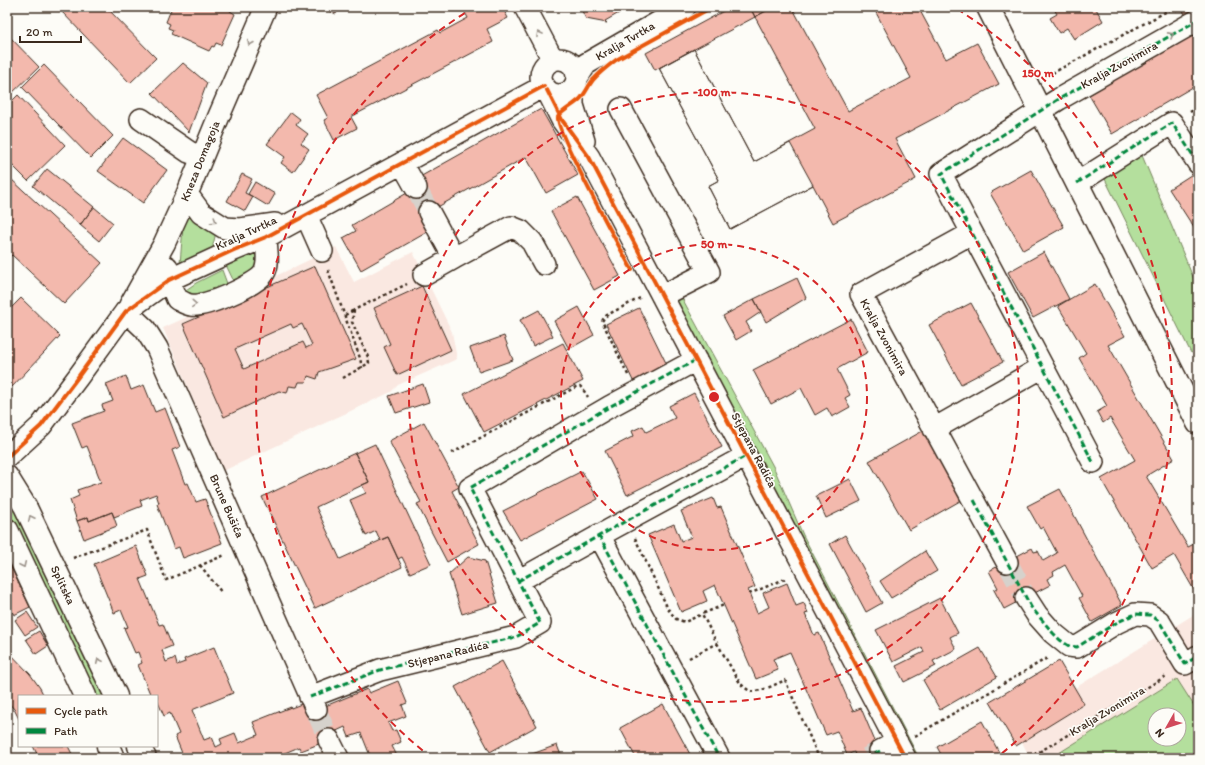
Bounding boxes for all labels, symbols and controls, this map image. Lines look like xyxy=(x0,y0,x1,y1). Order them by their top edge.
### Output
scale bar xyxy=(20,18,81,44)
street label: Kralja Tvrtka xyxy=(593,18,658,64)
text: 20 m xyxy=(26,25,53,39)
one-way arrow xyxy=(537,30,544,38)
one-way arrow xyxy=(1167,33,1174,40)
street label: Kralja Zvonimira xyxy=(1078,38,1160,92)
one-way arrow xyxy=(247,39,255,46)
text: 150 m xyxy=(1022,66,1055,80)
text: 100 m xyxy=(697,85,731,99)
street label: Kneza Domagoja xyxy=(177,118,223,203)
street label: Kralja Tvrtka xyxy=(213,212,280,253)
one-way arrow xyxy=(210,216,217,223)
text: 50 m xyxy=(701,237,728,251)
street label: Kralja Zvonimira xyxy=(857,296,911,378)
one-way arrow xyxy=(191,300,197,309)
centre of rings xyxy=(707,390,721,404)
street label: Stjepana Radića xyxy=(728,410,780,490)
street label: Brune Bušića xyxy=(207,472,247,540)
one-way arrow xyxy=(28,514,36,522)
one-way arrow xyxy=(19,562,27,569)
street label: Splitska xyxy=(48,563,78,607)
street label: Stjepana Radića xyxy=(406,637,491,671)
one-way arrow xyxy=(96,657,104,665)
street label: Kralja Zvonimira xyxy=(1067,683,1148,739)
legend xyxy=(18,695,158,747)
text: Cycle path xyxy=(54,704,108,718)
north arrow xyxy=(1147,707,1187,747)
text: Path xyxy=(54,724,77,738)
text: N xyxy=(1152,726,1167,740)

